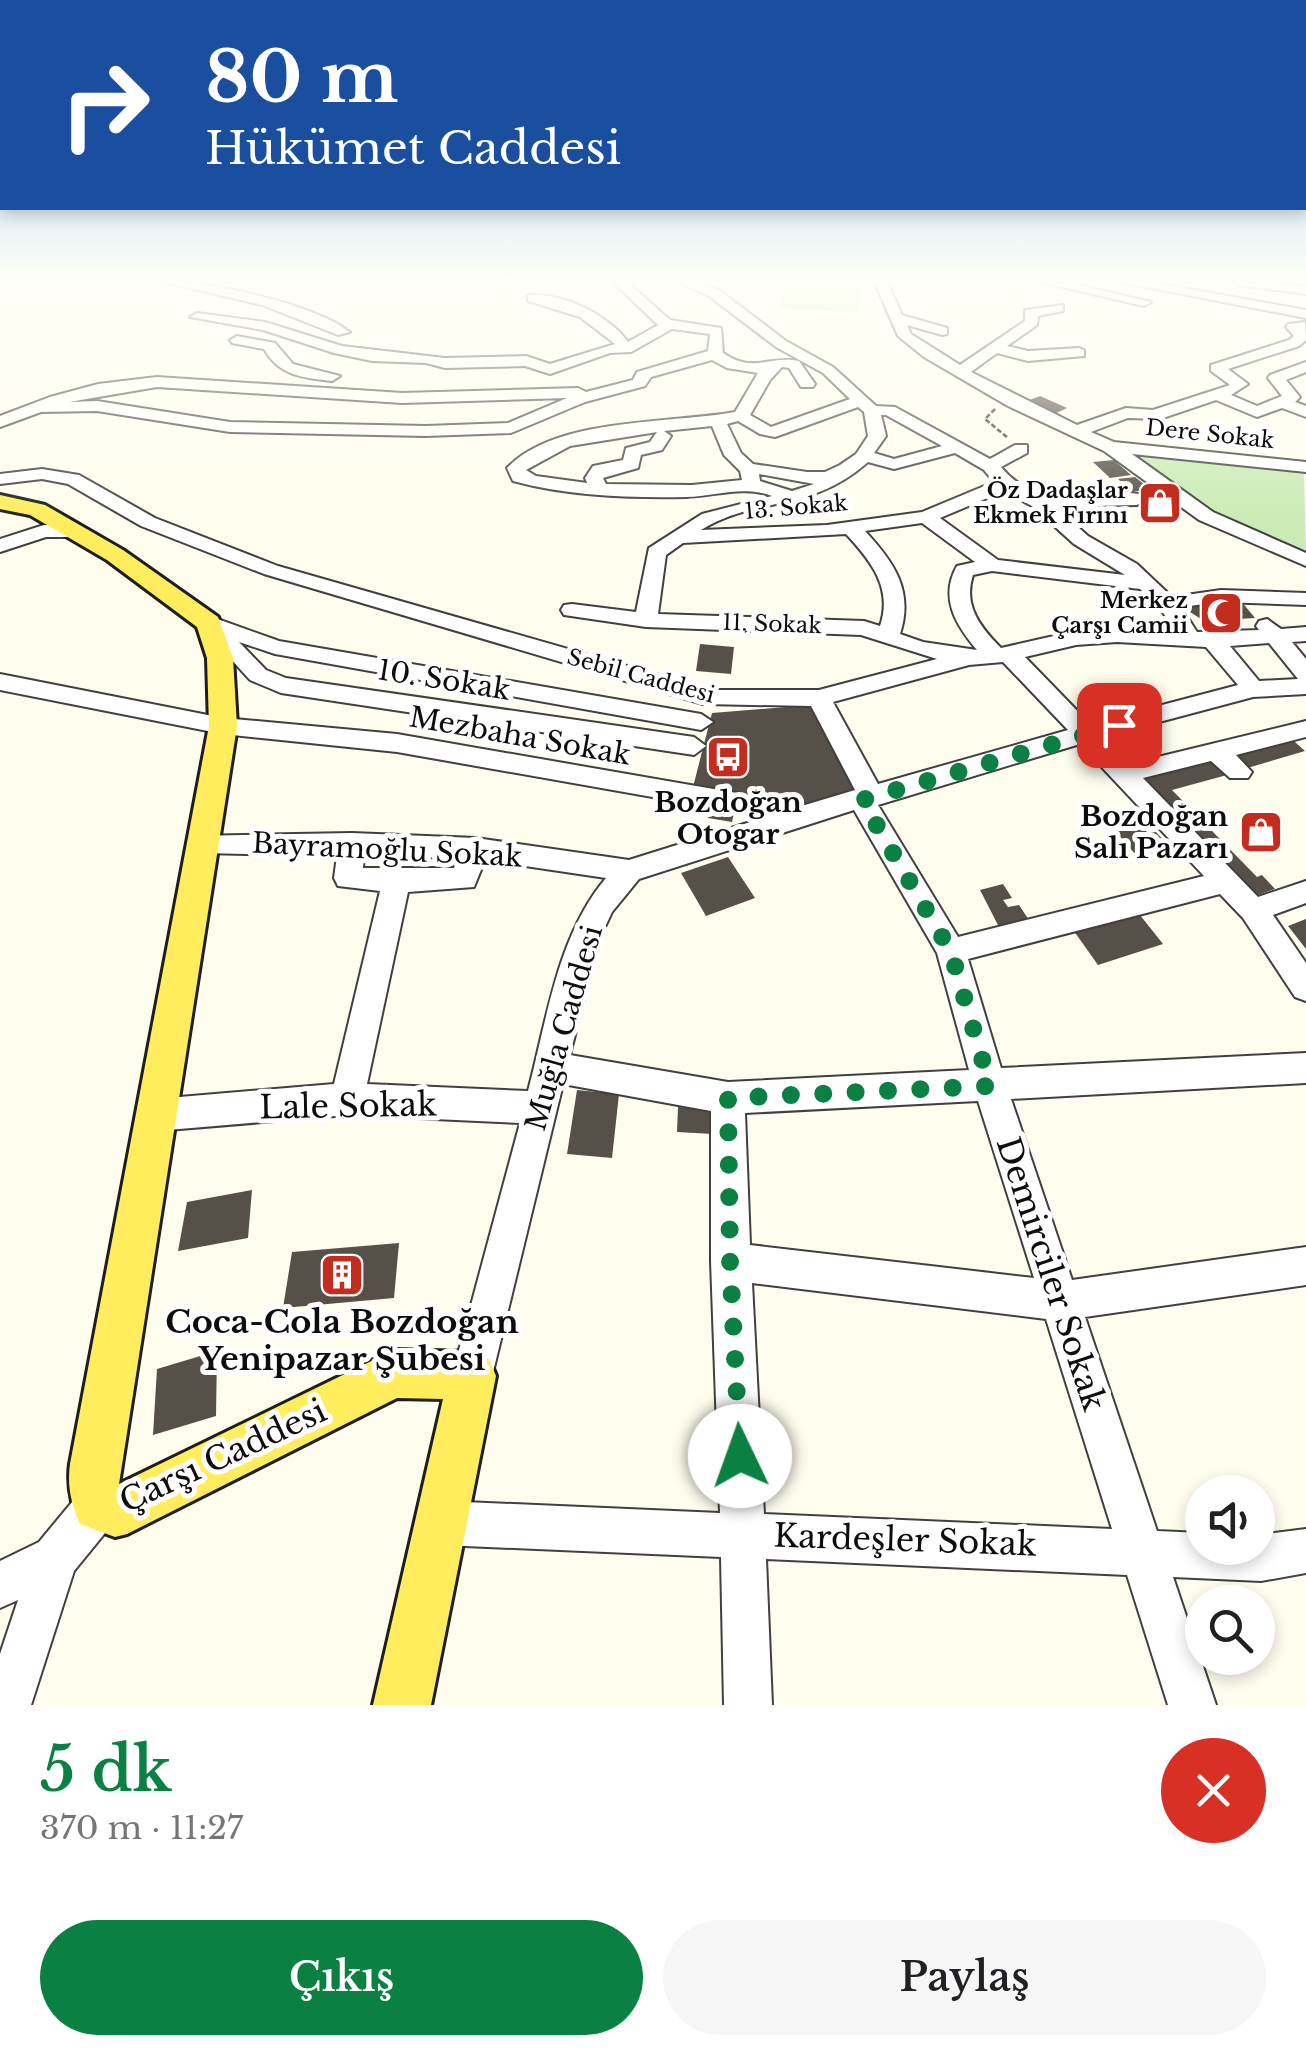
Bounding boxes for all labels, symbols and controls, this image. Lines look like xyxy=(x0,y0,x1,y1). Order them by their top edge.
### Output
text: 80 m xyxy=(205,34,398,121)
icon: right xyxy=(40,40,170,170)
text: Hükümet Caddesi xyxy=(205,120,621,176)
street label: Dere Sokak xyxy=(1144,414,1276,454)
place label: Öz Dadaşlar Ekmek Fırını xyxy=(973,476,1128,529)
shop icon: Öz Dadaşlar Ekmek Fırını xyxy=(1137,480,1183,526)
street label: 13. Sokak xyxy=(743,489,849,525)
place label: Merkez Çarşı Camii xyxy=(1051,587,1188,639)
mosque icon: Merkez Çarşı Camii xyxy=(1198,590,1244,636)
street label: 11. Sokak xyxy=(722,609,823,639)
street label: Sebil Caddesi xyxy=(564,643,718,709)
street label: 10. Sokak xyxy=(375,652,514,708)
pin xyxy=(1077,683,1162,768)
icon: arrive xyxy=(1092,698,1147,753)
street label: Mezbaha Sokak xyxy=(407,699,634,773)
bus stop icon: Bozdoğan Otogar xyxy=(705,734,751,780)
place label: Bozdoğan Otogar xyxy=(654,785,802,852)
place label: Bozdoğan Salı Pazarı xyxy=(1074,799,1228,866)
shop icon: Bozdoğan Salı Pazarı xyxy=(1238,809,1284,855)
street label: Bayramoğlu Sokak xyxy=(251,825,524,875)
street label: Muğla Caddesi xyxy=(518,921,610,1135)
street label: Lale Sokak xyxy=(259,1084,437,1128)
street label: Demirciler Sokak xyxy=(988,1132,1114,1416)
building icon: Coca-Cola Bozdoğan Yenipazar Şubesi xyxy=(319,1252,365,1298)
place label: Coca-Cola Bozdoğan Yenipazar Şubesi xyxy=(165,1302,519,1379)
street label: Çarşı Caddesi xyxy=(113,1391,333,1521)
position arrow xyxy=(688,1404,792,1508)
map controls xyxy=(1185,1475,1275,1675)
button: sound xyxy=(1185,1475,1275,1565)
street label: Kardeşler Sokak xyxy=(773,1515,1037,1565)
button: search xyxy=(1185,1585,1275,1675)
text: 5 dk xyxy=(40,1733,172,1807)
button: close xyxy=(1161,1738,1266,1843)
text: 370 m · 11:27 xyxy=(40,1808,243,1848)
button: Çıkış xyxy=(40,1920,643,2035)
button: Paylaş xyxy=(663,1920,1266,2035)

